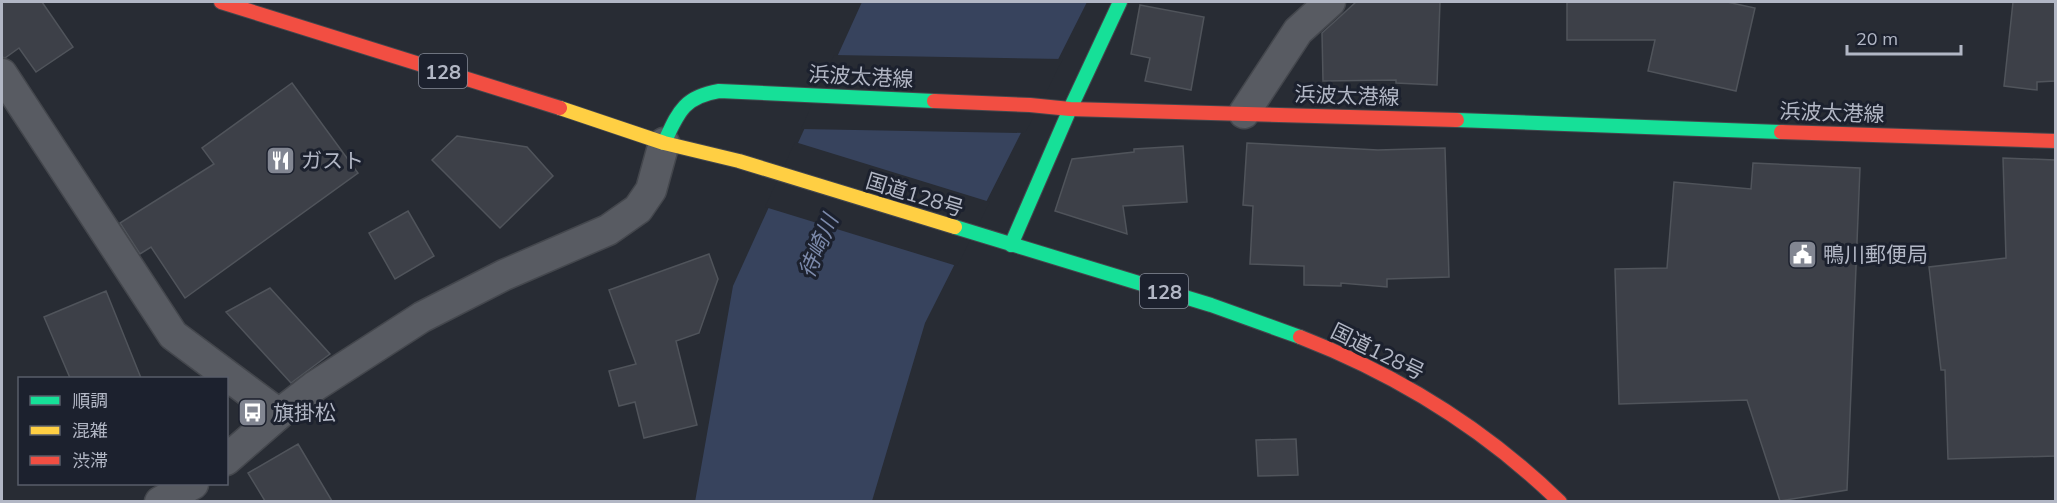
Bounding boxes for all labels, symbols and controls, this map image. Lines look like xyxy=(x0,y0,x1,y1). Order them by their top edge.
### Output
scale bar xyxy=(1847,18,1961,56)
text: 20 m xyxy=(1856,27,1898,50)
road number: 128 xyxy=(419,54,467,88)
street label: 浜波太港線 xyxy=(808,60,914,92)
street label: 浜波太港線 xyxy=(1294,80,1400,110)
street label: 浜波太港線 xyxy=(1779,97,1885,127)
restaurant icon: ガスト xyxy=(264,144,296,176)
place label: ガスト xyxy=(301,147,364,173)
street label: 国道128号 xyxy=(863,167,967,221)
water label: 待崎川 xyxy=(792,208,845,282)
public building icon: 鴨川郵便局 xyxy=(1786,238,1818,270)
place label: 鴨川郵便局 xyxy=(1823,241,1928,267)
road number: 128 xyxy=(1140,274,1188,308)
street label: 国道128号 xyxy=(1327,317,1429,385)
legend xyxy=(18,377,228,485)
text: 順調 xyxy=(72,389,108,412)
bus stop icon: 旗掛松 xyxy=(236,396,268,428)
place label: 旗掛松 xyxy=(273,399,336,425)
text: 混雑 xyxy=(72,419,108,442)
text: 渋滞 xyxy=(72,449,108,472)

